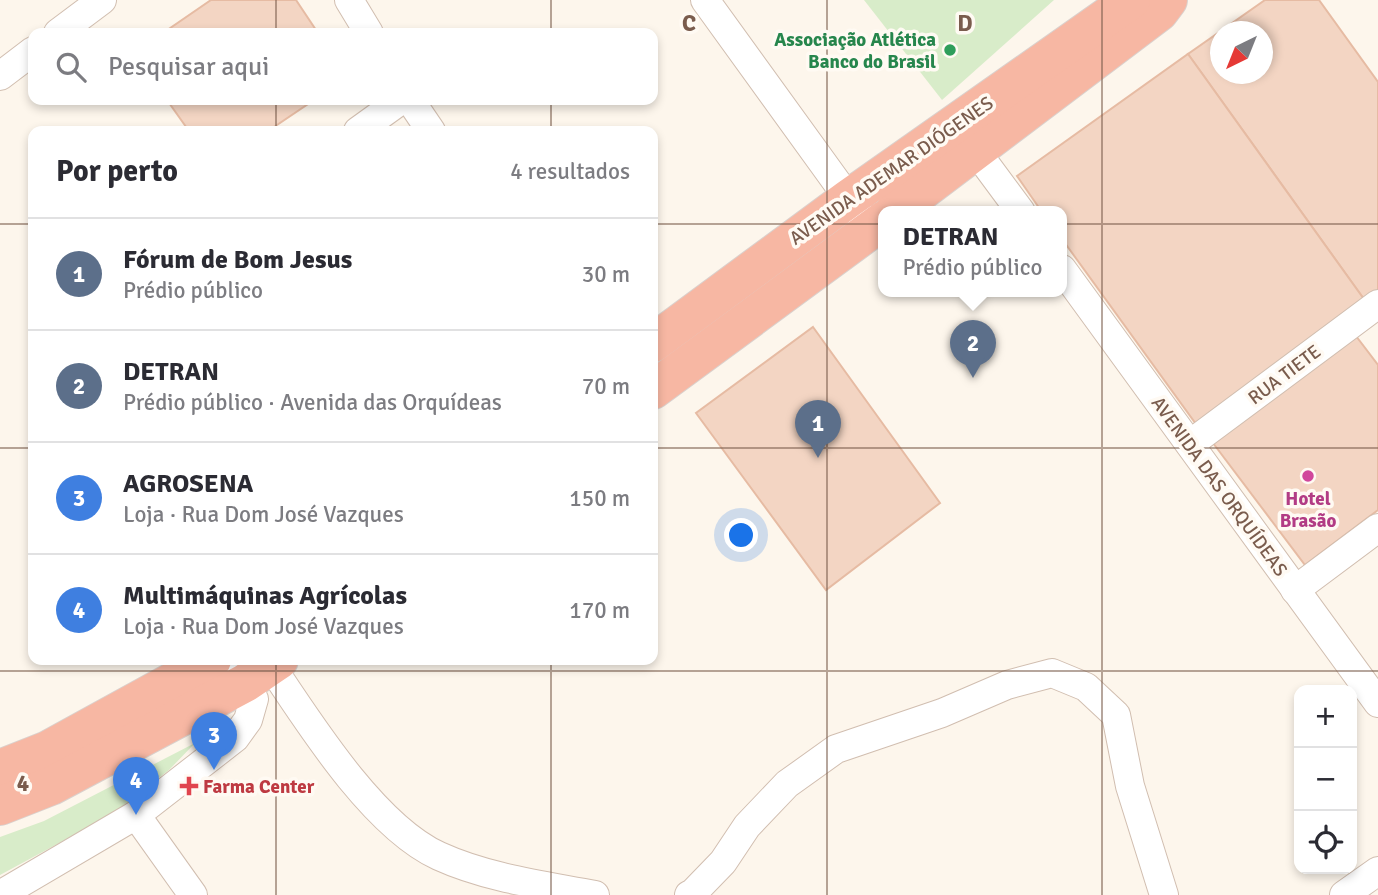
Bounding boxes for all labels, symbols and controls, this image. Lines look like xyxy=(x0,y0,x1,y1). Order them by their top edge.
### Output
text: C xyxy=(682,9,696,38)
text: D xyxy=(957,9,973,38)
north arrow xyxy=(1210,21,1273,84)
search box xyxy=(28,28,658,105)
place label: Associação Atlética Banco do Brasil xyxy=(774,28,936,74)
marker: Associação Atlética Banco do Brasil xyxy=(942,42,958,58)
icon: search xyxy=(52,48,90,86)
text: Pesquisar aqui xyxy=(108,51,269,83)
street label: AVENIDA ADEMAR DIÓGENES xyxy=(785,91,998,250)
text: Por perto xyxy=(56,153,178,190)
text: 4 resultados xyxy=(510,157,630,186)
popup xyxy=(878,206,1067,297)
text: DETRAN xyxy=(902,221,999,253)
text: Fórum de Bom Jesus xyxy=(123,244,352,276)
text: Prédio público xyxy=(902,253,1043,282)
text: 1 xyxy=(73,260,85,289)
text: 30 m xyxy=(582,260,630,289)
text: Prédio público xyxy=(123,276,263,305)
pin: 2 xyxy=(950,320,996,378)
street label: RUA TIETE xyxy=(1243,340,1326,410)
text: DETRAN xyxy=(123,356,219,388)
text: 2 xyxy=(73,372,85,401)
text: 70 m xyxy=(582,372,630,401)
text: Prédio público · Avenida das Orquídeas xyxy=(123,388,502,417)
street label: AVENIDA DAS ORQUÍDEAS xyxy=(1146,392,1293,581)
pin: 1 xyxy=(795,400,841,458)
text: AGROSENA xyxy=(123,468,253,500)
marker: Hotel Brasão xyxy=(1300,468,1316,484)
text: 3 xyxy=(73,484,85,513)
text: 150 m xyxy=(569,484,630,513)
place label: Hotel Brasão xyxy=(1280,487,1336,533)
text: Loja · Rua Dom José Vazques xyxy=(123,500,404,529)
your location xyxy=(724,518,758,552)
text: Multimáquinas Agrícolas xyxy=(123,580,407,612)
text: 4 xyxy=(73,596,85,625)
text: 170 m xyxy=(569,596,630,625)
text: Loja · Rua Dom José Vazques xyxy=(123,612,404,641)
map controls xyxy=(1294,685,1357,874)
button: + xyxy=(1294,685,1357,748)
pin: 3 xyxy=(191,712,237,770)
button: − xyxy=(1294,748,1357,811)
pin: 4 xyxy=(113,757,159,815)
text: 4 xyxy=(17,769,29,798)
place label: Farma Center xyxy=(203,775,315,799)
marker: Farma Center xyxy=(181,778,197,794)
button: locate xyxy=(1294,811,1357,874)

